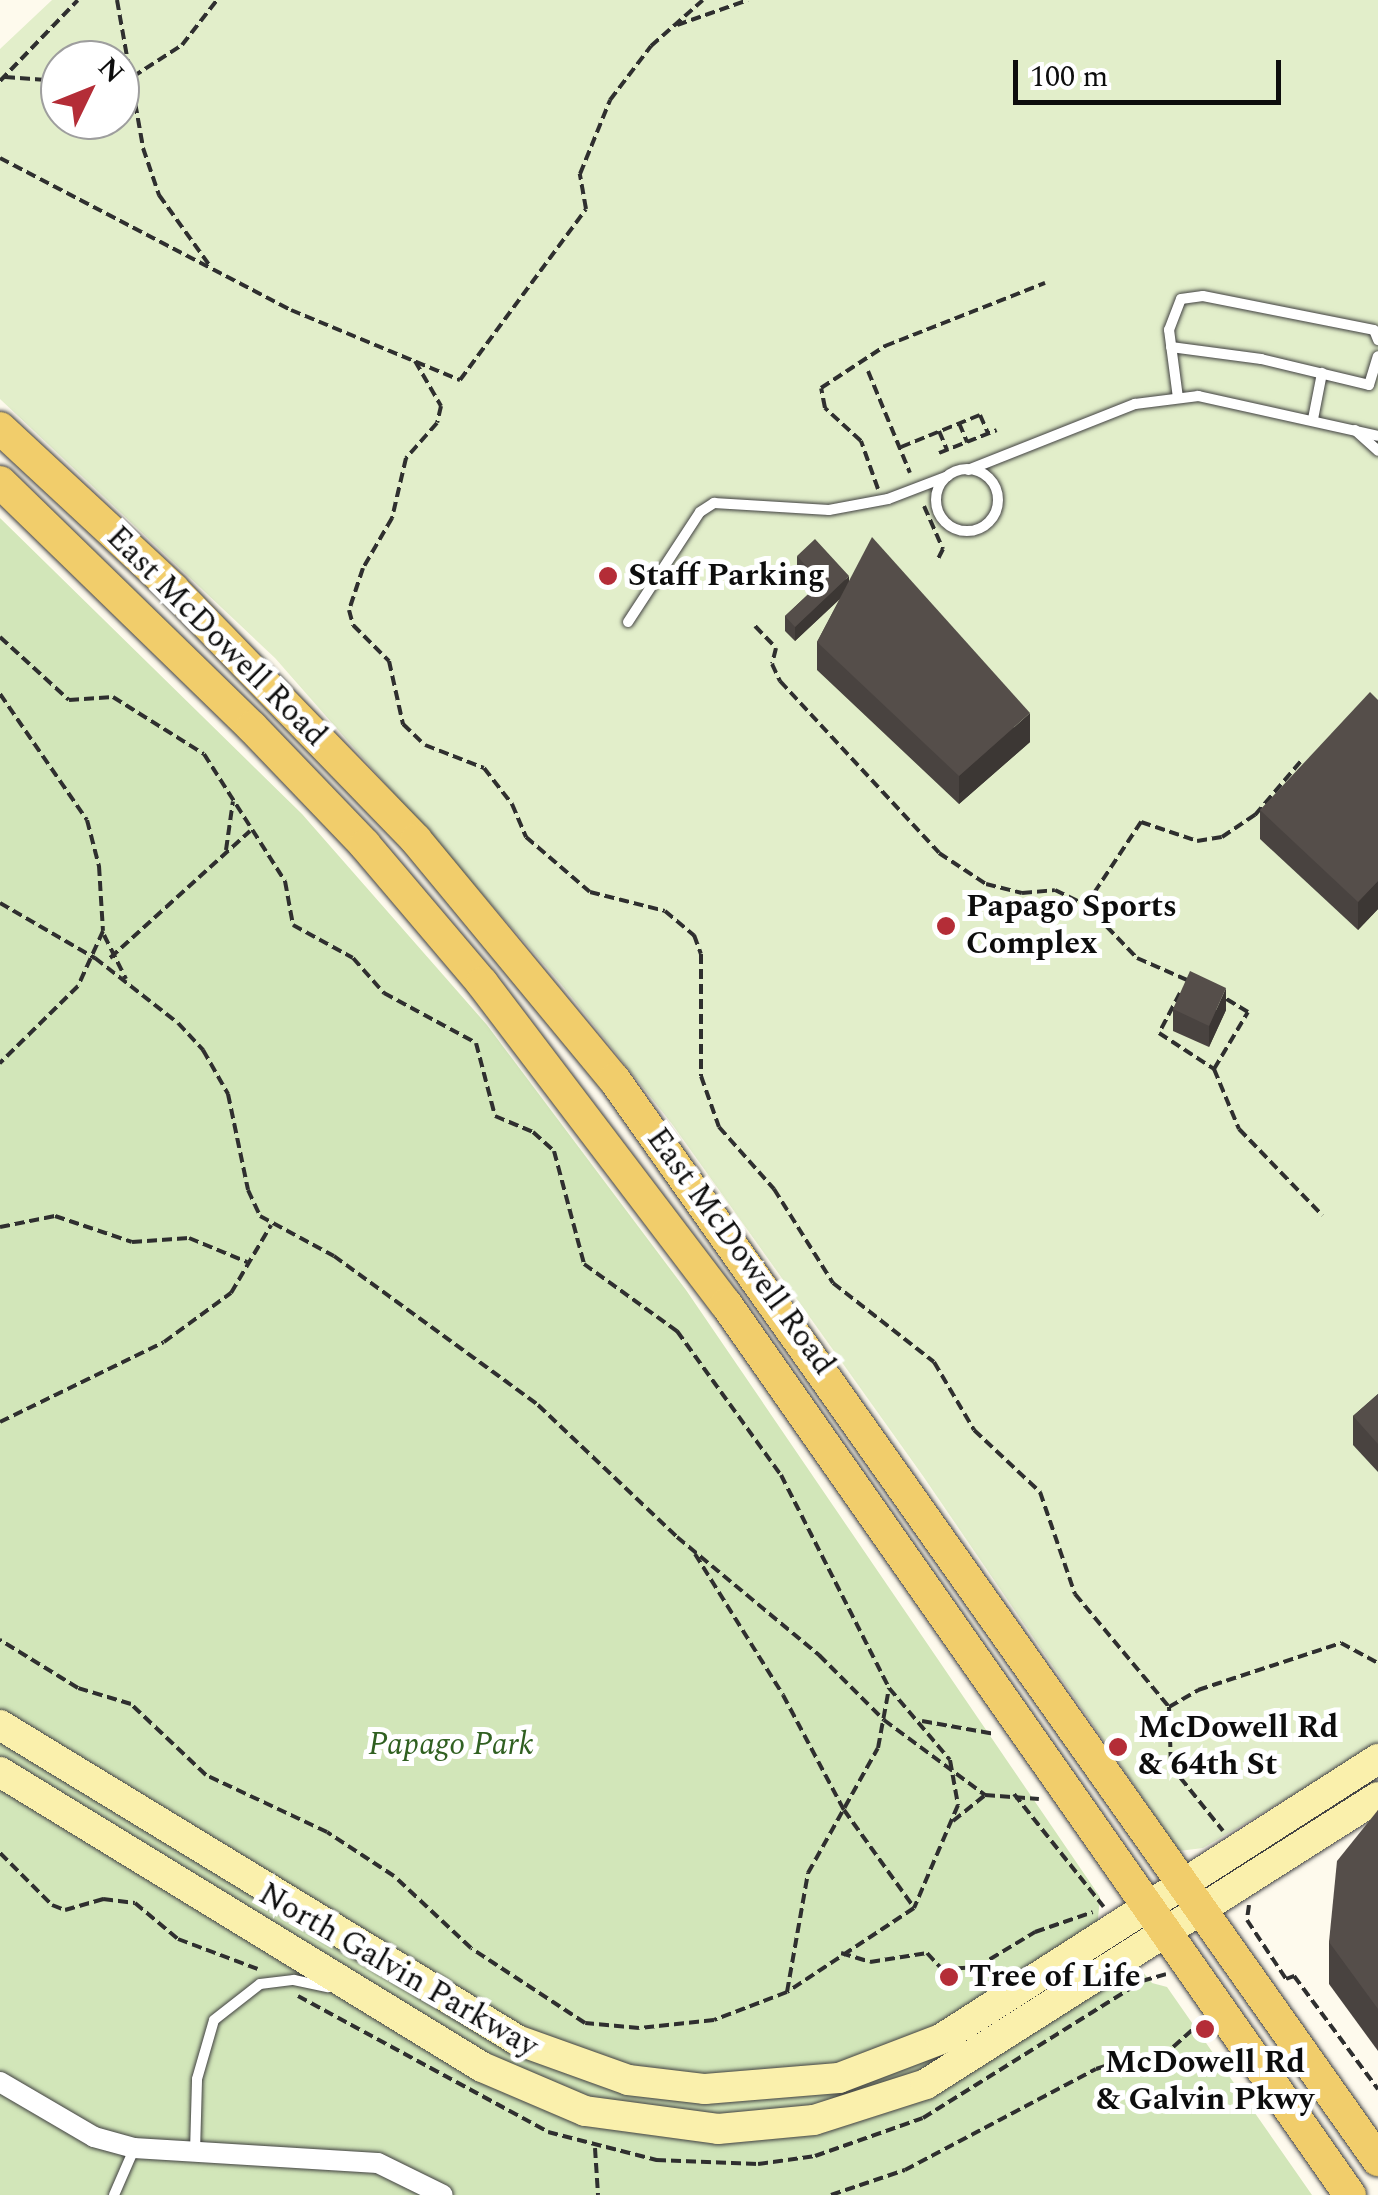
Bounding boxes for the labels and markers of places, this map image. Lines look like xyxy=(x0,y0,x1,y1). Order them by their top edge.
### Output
place label: Staff Parking xyxy=(628,557,825,595)
marker: Staff Parking xyxy=(597,565,619,587)
place label: Papago Sports Complex xyxy=(966,889,1177,964)
marker: Papago Sports Complex xyxy=(935,915,957,937)
place label: McDowell Rd & 64th St xyxy=(1138,1710,1338,1785)
marker: McDowell Rd & 64th St xyxy=(1107,1736,1129,1758)
place label: Tree of Life xyxy=(969,1958,1141,1996)
marker: Tree of Life xyxy=(938,1966,960,1988)
marker: McDowell Rd & Galvin Pkwy xyxy=(1194,2018,1216,2040)
place label: McDowell Rd & Galvin Pkwy xyxy=(1096,2045,1314,2120)

